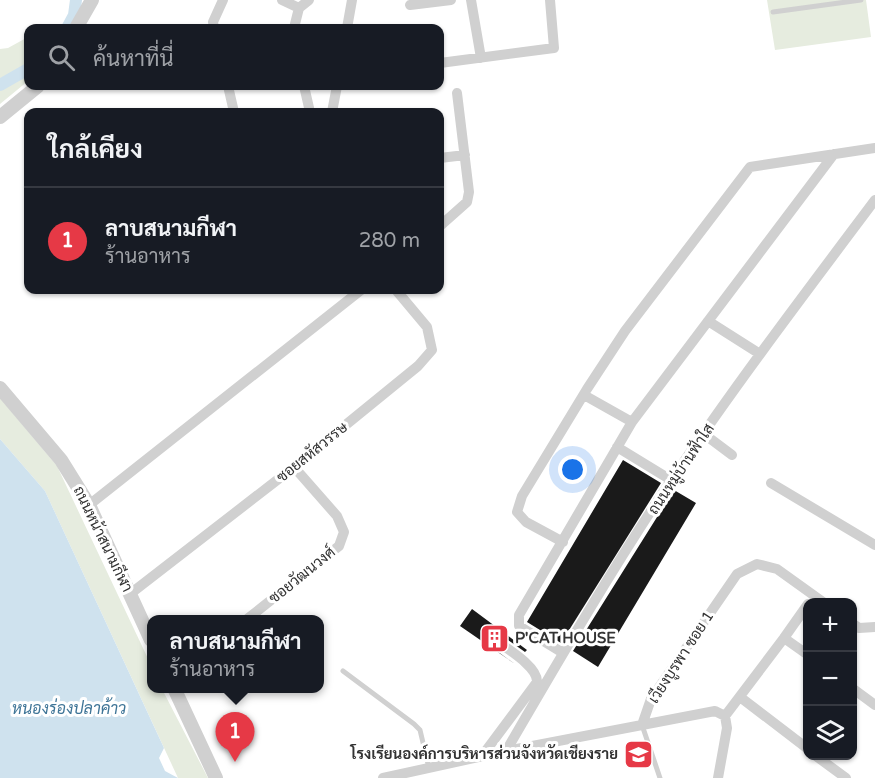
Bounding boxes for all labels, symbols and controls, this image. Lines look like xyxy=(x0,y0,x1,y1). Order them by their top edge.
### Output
search box xyxy=(24,24,444,90)
icon: search xyxy=(45,41,78,74)
text: ค้นหาที่นี่ xyxy=(93,46,173,72)
text: ใกล้เคียง xyxy=(48,134,143,165)
text: ลาบสนามกีฬา xyxy=(105,216,237,242)
text: 1 xyxy=(61,229,74,253)
text: 280 m xyxy=(359,229,420,253)
text: ร้านอาหาร xyxy=(105,245,191,269)
street label: ซอยสหัสวรรษ xyxy=(273,417,352,486)
street label: ถนนหมู่บ้านฟ้าใส xyxy=(643,420,719,518)
your location xyxy=(558,455,587,484)
street label: ถนนหน้าสนามกีฬา xyxy=(70,483,137,595)
street label: ซอยวัฒนวงศ์ xyxy=(265,542,339,607)
map controls xyxy=(803,598,857,760)
button: + xyxy=(803,598,857,652)
street label: เวียงบูรพา ซอย 1 xyxy=(644,607,718,707)
popup xyxy=(147,615,324,693)
building icon: P'CAT HOUSE xyxy=(478,622,510,654)
text: ลาบสนามกีฬา xyxy=(170,629,301,655)
place label: P'CAT HOUSE xyxy=(515,629,616,647)
button: − xyxy=(803,652,857,706)
text: ร้านอาหาร xyxy=(170,658,255,682)
water label: หนองร่องปลาค้าว xyxy=(12,697,126,719)
button: layers xyxy=(803,706,857,760)
pin: 1 xyxy=(216,712,254,762)
school or university icon: โรงเรียนองค์การบริหารส่วนจังหวัดเชียงราย xyxy=(623,738,655,770)
place label: โรงเรียนองค์การบริหารส่วนจังหวัดเชียงราย xyxy=(349,743,618,763)

